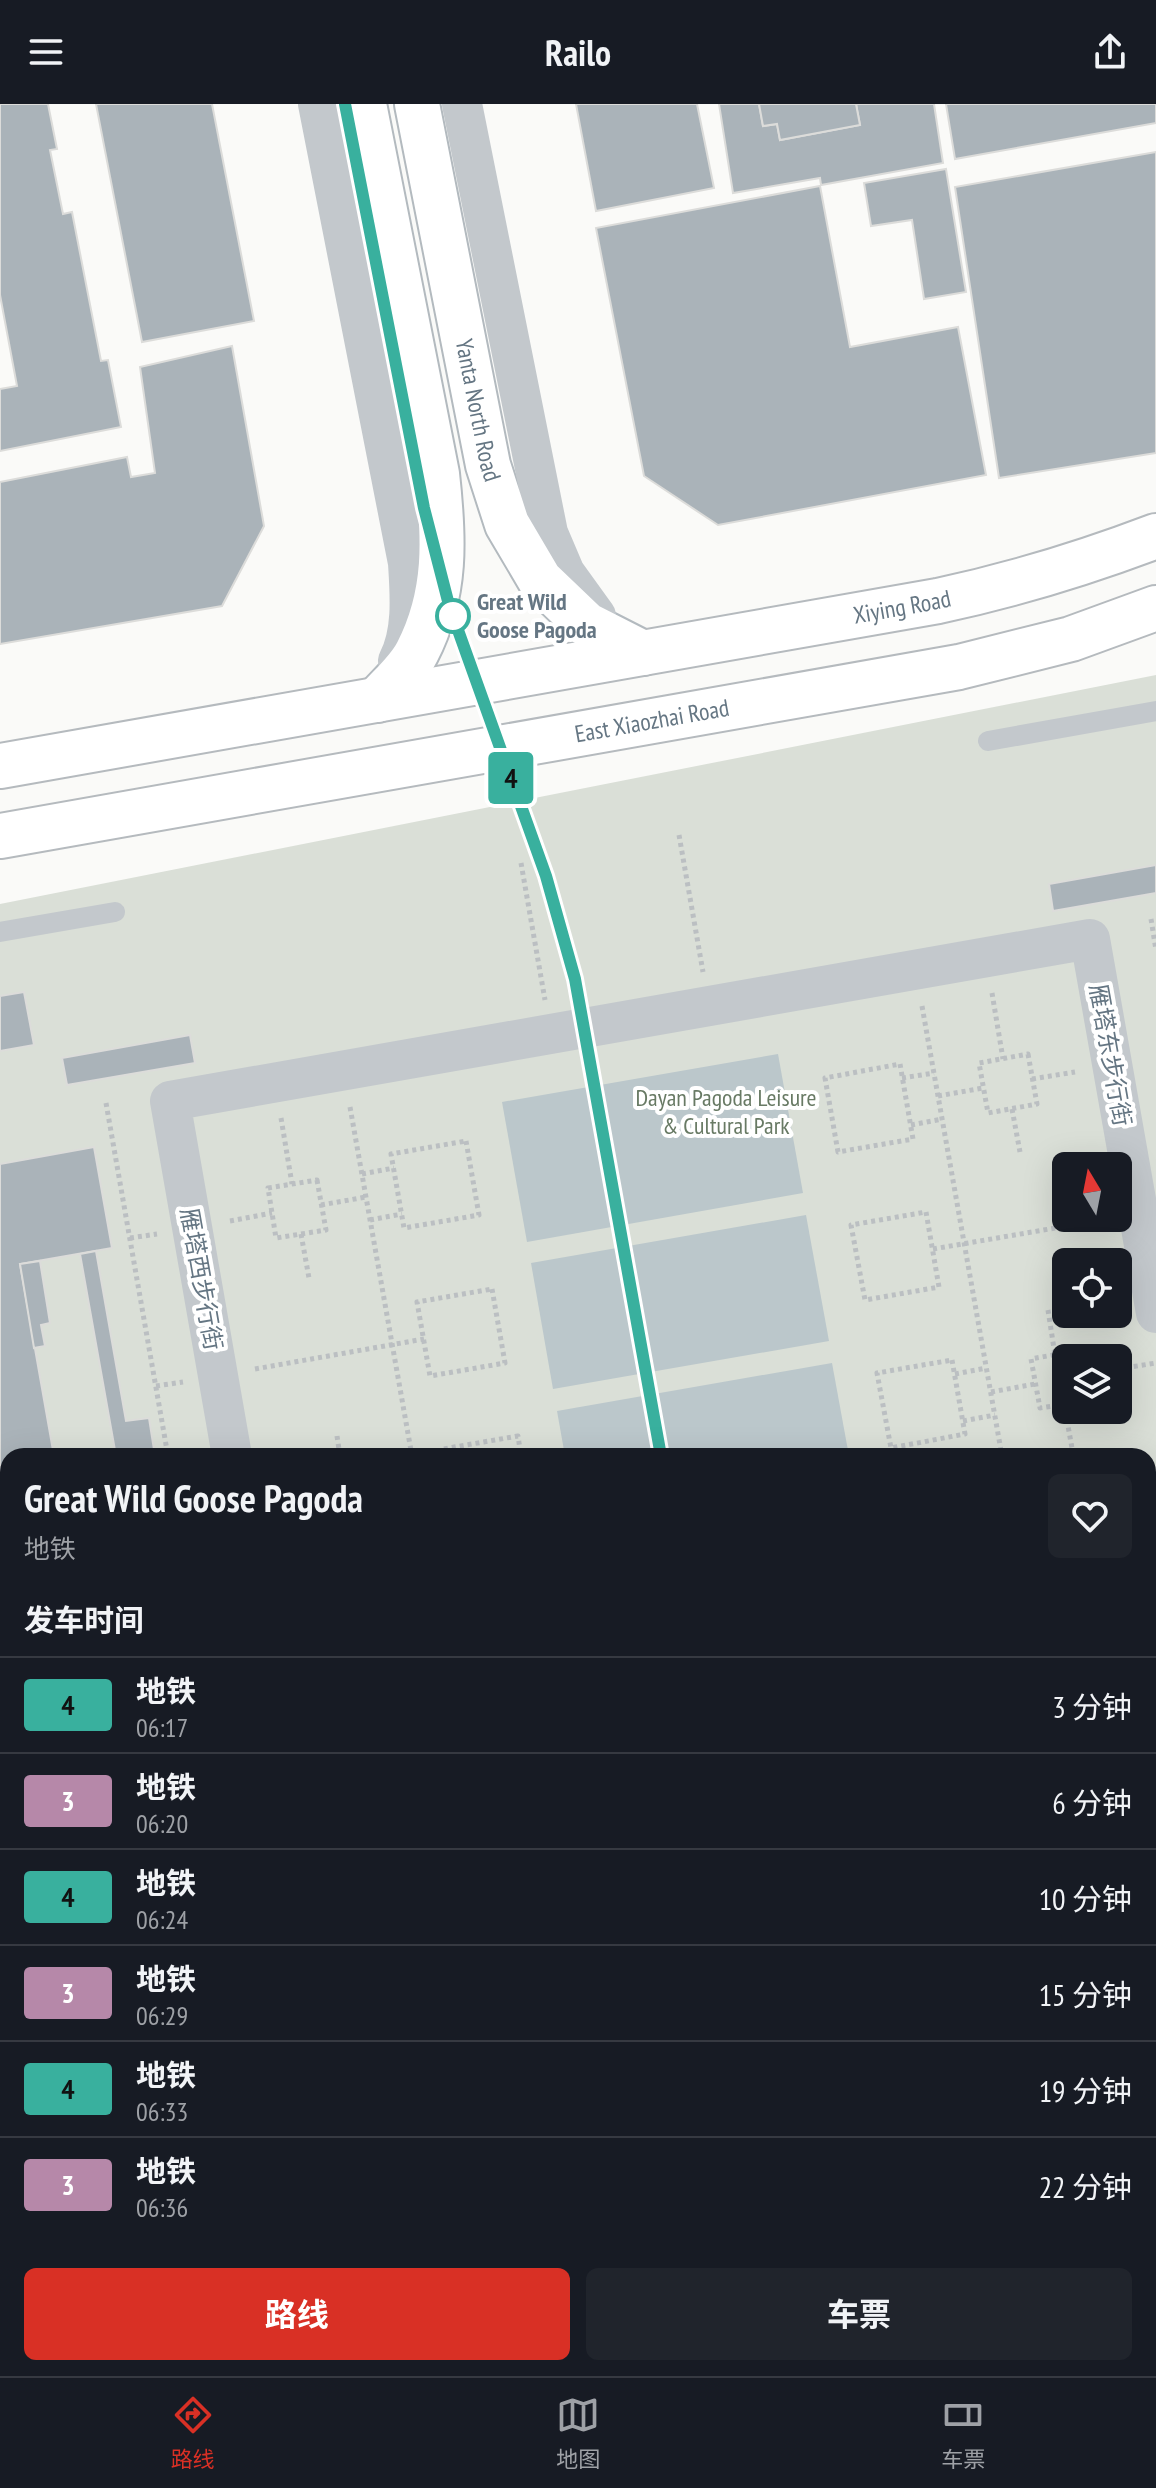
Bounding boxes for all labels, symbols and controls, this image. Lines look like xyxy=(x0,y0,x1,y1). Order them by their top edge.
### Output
text: Railo xyxy=(545,29,611,76)
icon: menu xyxy=(24,30,68,74)
icon: share xyxy=(1088,30,1132,74)
street label: Yanta North Road xyxy=(449,336,508,485)
street label: Xiying Road xyxy=(851,583,954,631)
place label: Great Wild Goose Pagoda xyxy=(477,586,597,645)
marker: Great Wild Goose Pagoda xyxy=(436,599,470,633)
street label: East Xiaozhai Road xyxy=(572,692,731,749)
line badge: 4 xyxy=(485,752,537,804)
text: 4 xyxy=(504,759,518,796)
street label: 雁塔东步行街 xyxy=(1083,981,1138,1129)
park label: Dayan Pagoda Leisure & Cultural Park xyxy=(635,1082,817,1141)
north arrow xyxy=(1052,1152,1132,1232)
map controls xyxy=(1052,1152,1132,1424)
street label: 雁塔西步行街 xyxy=(174,1205,229,1353)
button: locate xyxy=(1052,1248,1132,1328)
button: layers xyxy=(1052,1344,1132,1424)
text: Great Wild Goose Pagoda xyxy=(24,1473,363,1522)
button: heart xyxy=(1048,1474,1132,1558)
text: 地铁 xyxy=(24,1532,76,1565)
text: 发车时间 xyxy=(24,1600,144,1639)
text: 地铁 xyxy=(136,1671,196,1710)
text: 4 xyxy=(61,1686,75,1723)
text: 3 分钟 xyxy=(1052,1687,1132,1726)
text: 06:17 xyxy=(136,1711,188,1744)
text: 地铁 xyxy=(136,1767,196,1806)
text: 3 xyxy=(61,1782,75,1819)
text: 6 分钟 xyxy=(1052,1783,1132,1822)
text: 06:20 xyxy=(136,1807,188,1840)
text: 地铁 xyxy=(136,1863,196,1902)
text: 4 xyxy=(61,1878,75,1915)
text: 10 分钟 xyxy=(1039,1879,1132,1918)
text: 06:24 xyxy=(136,1903,188,1936)
text: 地铁 xyxy=(136,1959,196,1998)
text: 3 xyxy=(61,1974,75,2011)
text: 15 分钟 xyxy=(1039,1975,1132,2014)
text: 06:29 xyxy=(136,1999,188,2032)
text: 地铁 xyxy=(136,2055,196,2094)
text: 4 xyxy=(61,2070,75,2107)
text: 19 分钟 xyxy=(1039,2071,1132,2110)
text: 06:33 xyxy=(136,2095,188,2128)
text: 地铁 xyxy=(136,2151,196,2190)
text: 3 xyxy=(61,2166,75,2203)
text: 22 分钟 xyxy=(1039,2167,1132,2206)
text: 06:36 xyxy=(136,2191,188,2224)
button: 路线 xyxy=(24,2268,570,2360)
button: 车票 xyxy=(586,2268,1132,2360)
tab: 路线 xyxy=(171,2393,215,2473)
tab: 地图 xyxy=(556,2393,600,2473)
tab: 车票 xyxy=(941,2393,985,2473)

